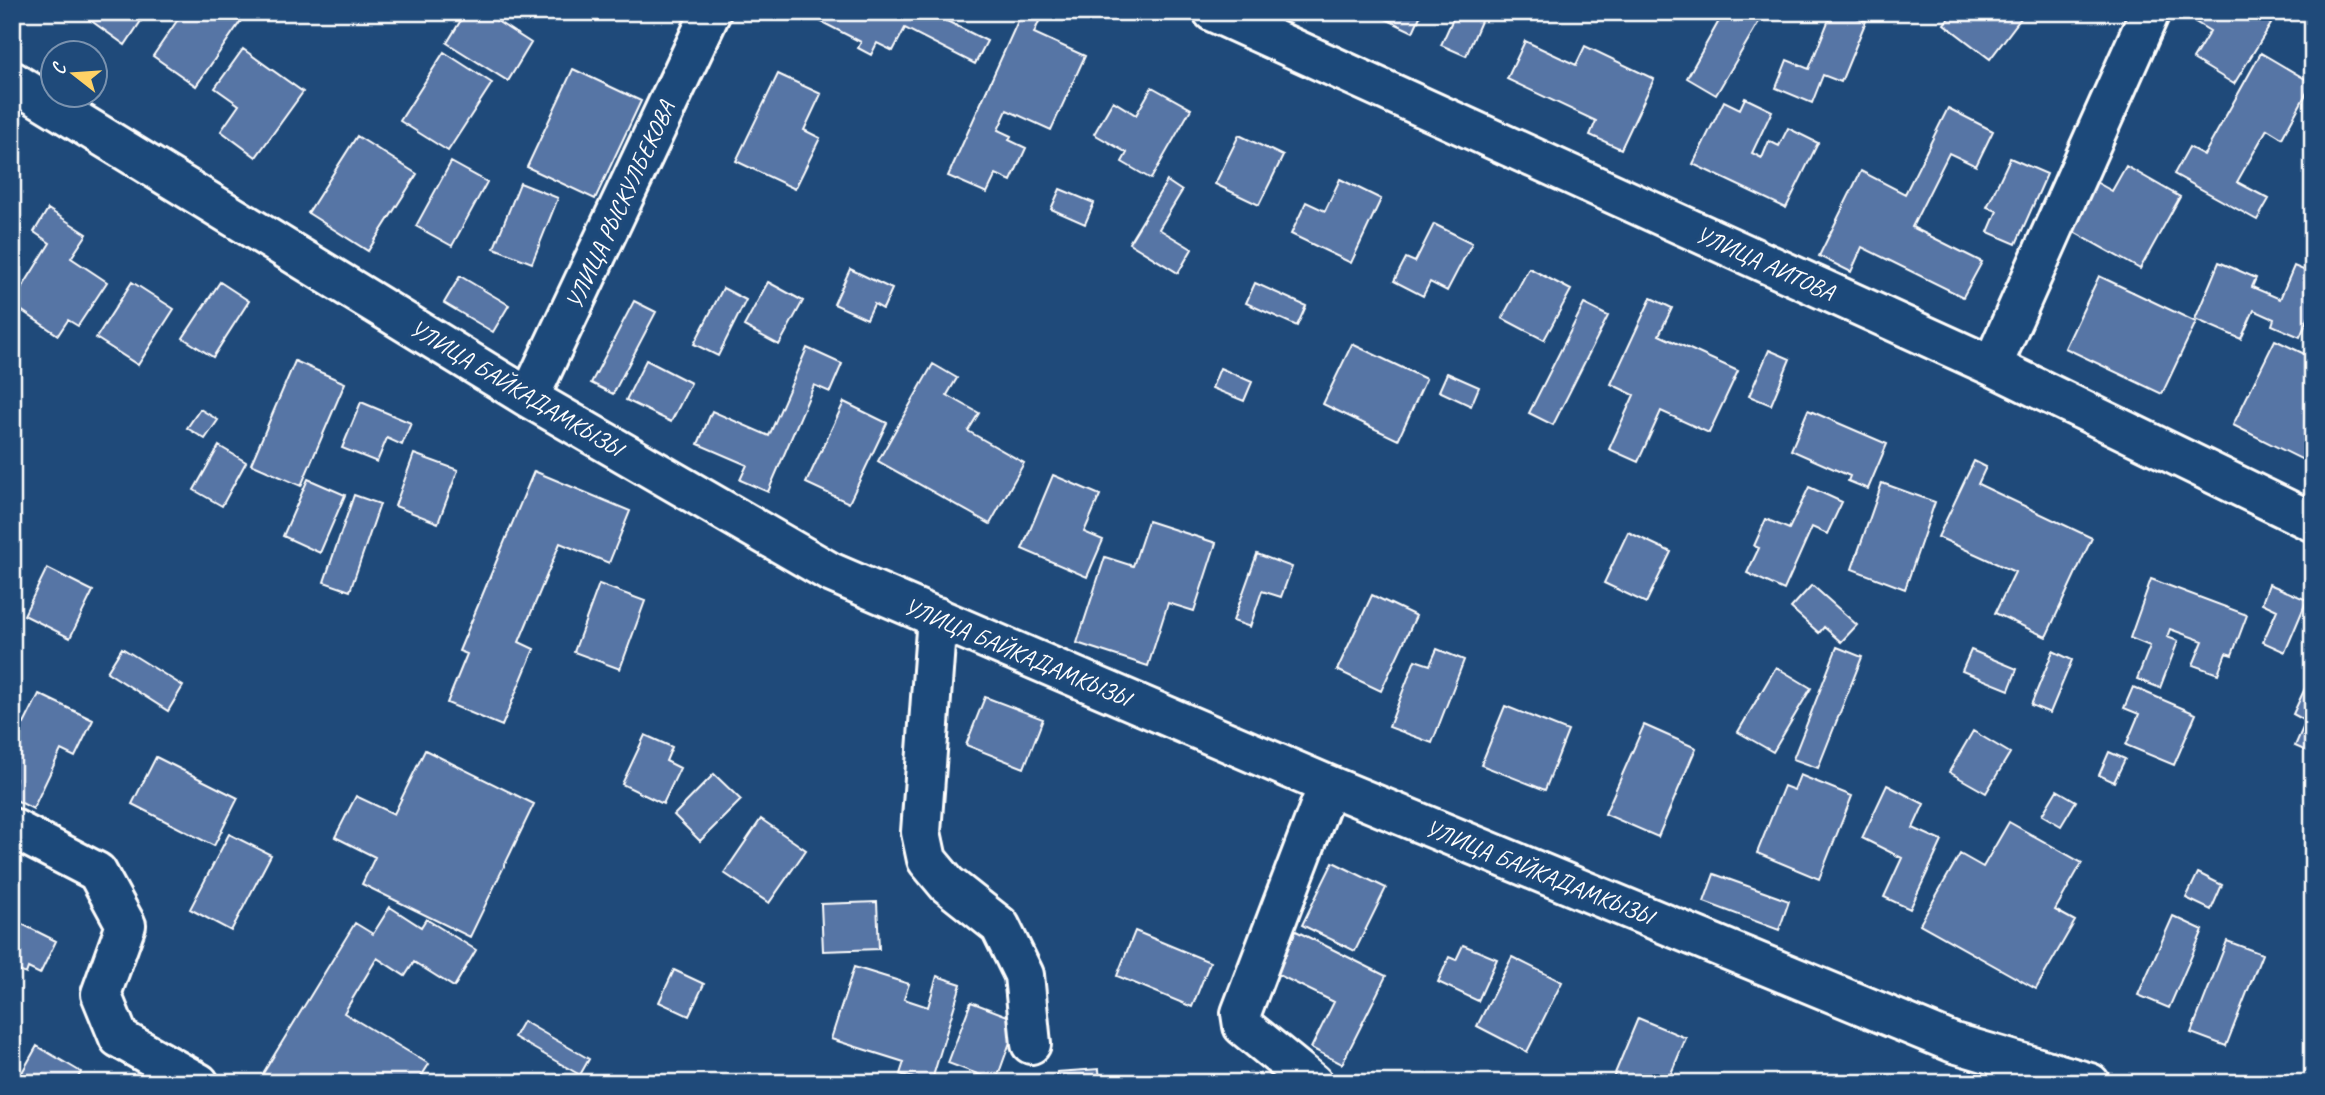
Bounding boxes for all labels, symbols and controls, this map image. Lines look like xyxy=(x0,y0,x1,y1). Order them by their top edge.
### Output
north arrow xyxy=(38,38,108,108)
text: С xyxy=(46,59,72,77)
street label: УЛИЦА РЫСКУЛБЕКОВА xyxy=(559,95,682,314)
street label: УЛИЦА АИТОВА xyxy=(1691,219,1840,307)
street label: УЛИЦА БАЙКАДАМКЫЗЫ xyxy=(404,313,631,465)
street label: УЛИЦА БАЙКАДАМКЫЗЫ xyxy=(900,591,1138,715)
street label: УЛИЦА БАЙКАДАМКЫЗЫ xyxy=(1421,813,1661,933)

